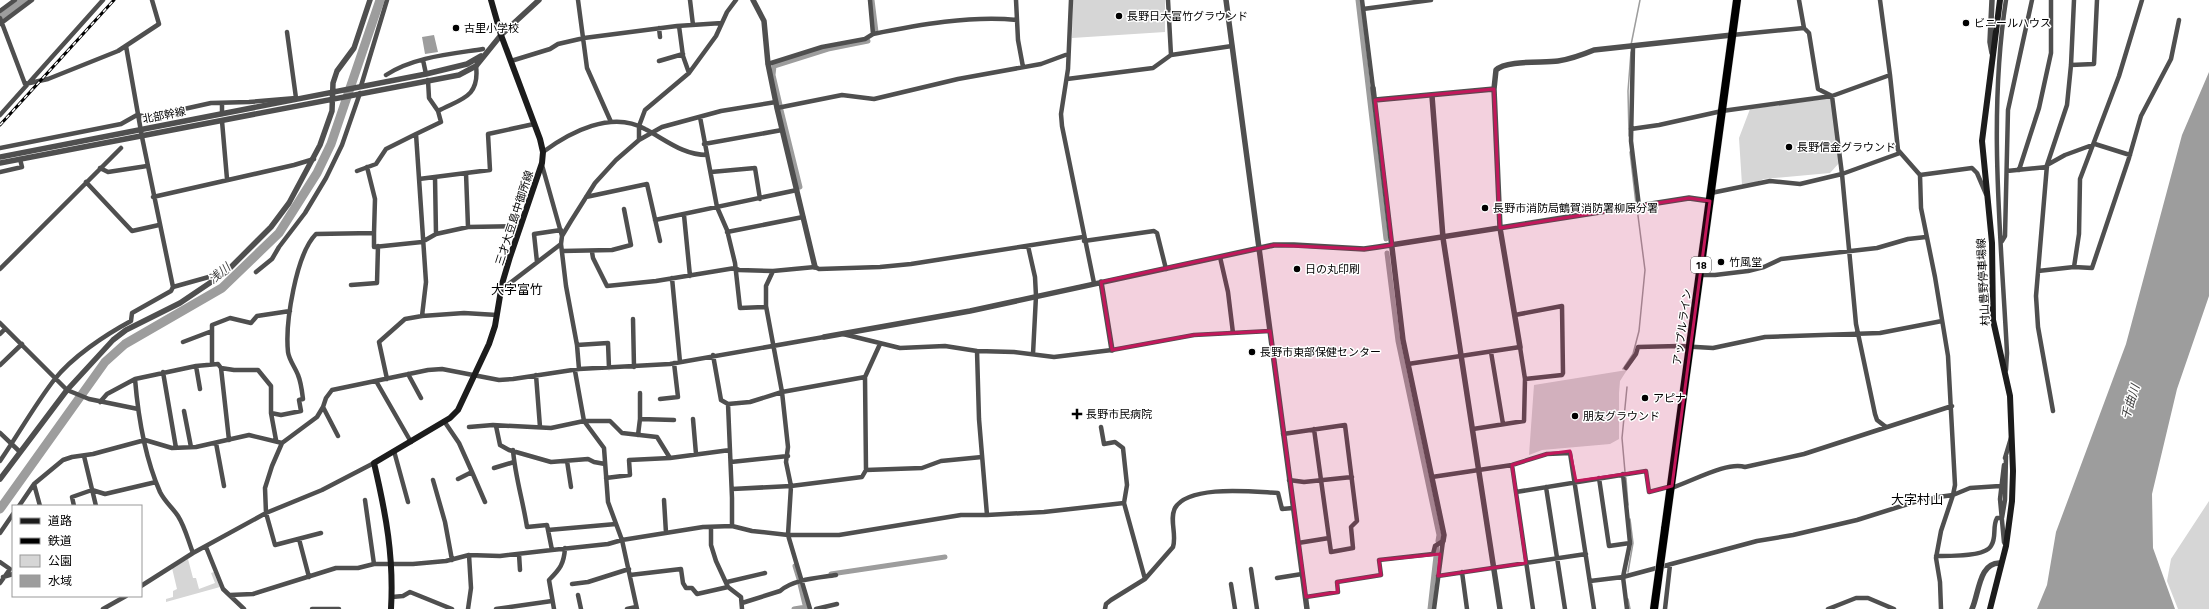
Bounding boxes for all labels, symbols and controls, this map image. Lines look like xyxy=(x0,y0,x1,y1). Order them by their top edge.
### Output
place label: 長野日大富竹グラウンド xyxy=(1127,8,1248,24)
marker: 長野日大富竹グラウンド xyxy=(1114,11,1124,21)
place label: ビニールハウス xyxy=(1974,15,2051,31)
marker: ビニールハウス xyxy=(1961,18,1971,28)
place label: 古里小学校 xyxy=(464,20,519,36)
marker: 古里小学校 xyxy=(451,23,461,33)
street label: 北部幹線 xyxy=(141,103,187,127)
place label: 長野信金グラウンド xyxy=(1797,139,1896,155)
marker: 長野信金グラウンド xyxy=(1784,142,1794,152)
street label: 三才大豆島中御所線 xyxy=(491,168,537,268)
place label: 長野市消防局鶴賀消防署柳原分署 xyxy=(1493,200,1658,216)
marker: 長野市消防局鶴賀消防署柳原分署 xyxy=(1480,203,1490,213)
street label: 村山豊野停車場線 xyxy=(1973,238,1993,326)
place label: 竹風堂 xyxy=(1729,254,1762,270)
water label: 浅川 xyxy=(204,257,236,288)
road number: 18 xyxy=(1691,257,1711,273)
marker: 竹風堂 xyxy=(1716,257,1726,267)
place label: 日の丸印刷 xyxy=(1305,261,1360,277)
marker: 日の丸印刷 xyxy=(1292,264,1302,274)
district label: 大字富竹 xyxy=(491,279,543,299)
street label: アップルライン xyxy=(1669,288,1695,366)
place label: 長野市東部保健センター xyxy=(1260,344,1381,360)
marker: 長野市東部保健センター xyxy=(1247,347,1257,357)
water label: 千曲川 xyxy=(2116,380,2145,422)
place label: アピナ xyxy=(1653,390,1686,406)
marker: アピナ xyxy=(1640,393,1650,403)
place label: 長野市民病院 xyxy=(1086,406,1152,422)
marker: 長野市民病院 xyxy=(1071,408,1083,420)
place label: 朋友グラウンド xyxy=(1583,408,1660,424)
marker: 朋友グラウンド xyxy=(1570,411,1580,421)
district label: 大字村山 xyxy=(1891,489,1943,509)
legend xyxy=(12,505,142,597)
text: 道路 xyxy=(48,511,72,530)
text: 鉄道 xyxy=(48,531,72,550)
text: 公園 xyxy=(48,551,72,570)
text: 水域 xyxy=(48,571,72,590)

